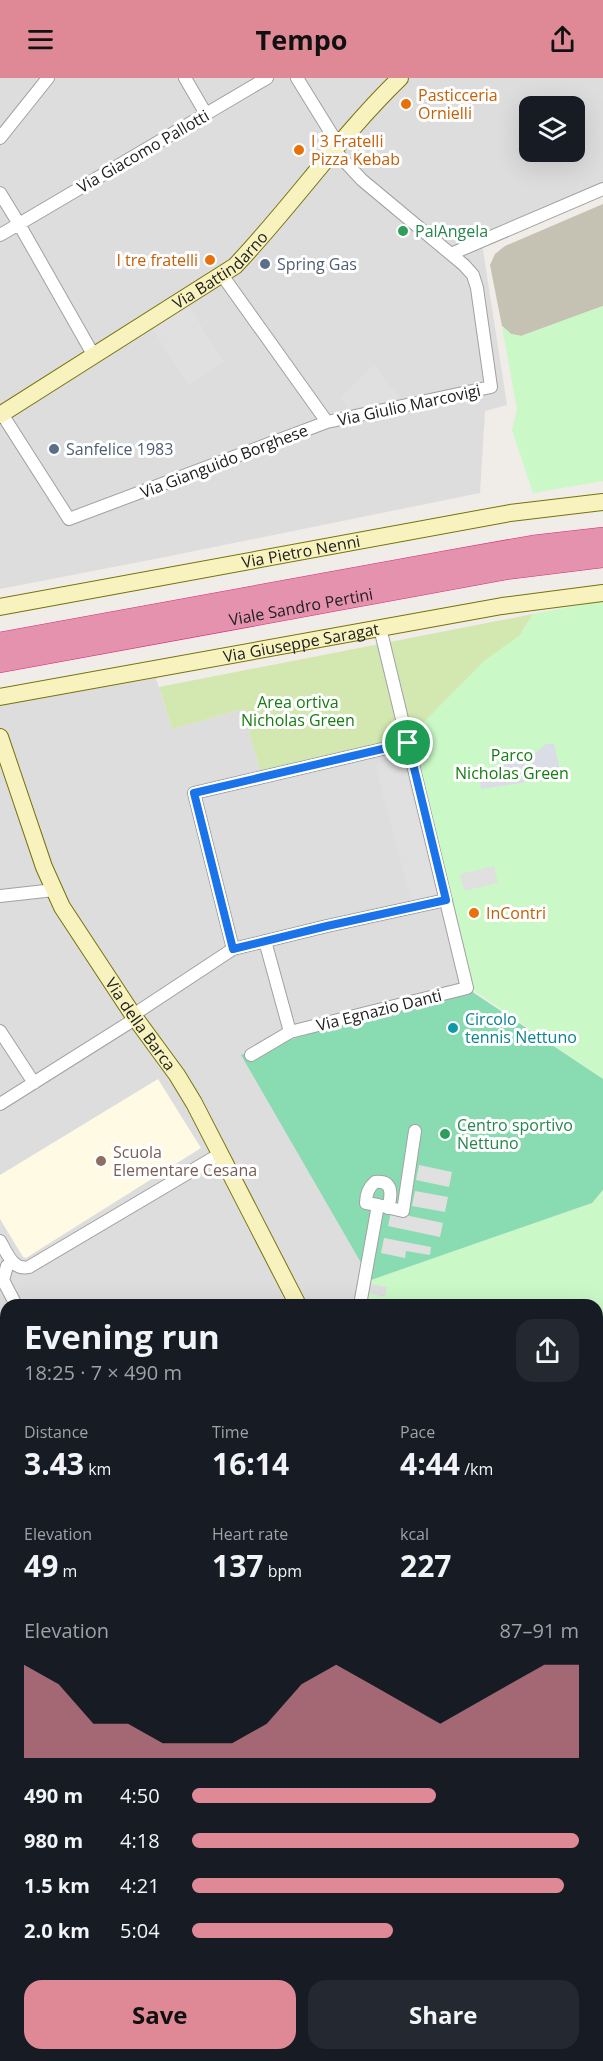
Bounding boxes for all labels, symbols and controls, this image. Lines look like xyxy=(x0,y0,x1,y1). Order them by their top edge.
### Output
text: Tempo xyxy=(256,21,347,58)
icon: menu xyxy=(24,23,57,56)
icon: share xyxy=(546,23,579,56)
place label: Pasticceria Ornielli xyxy=(418,84,498,124)
map controls xyxy=(519,96,585,162)
button: layers xyxy=(519,96,585,162)
marker: Pasticceria Ornielli xyxy=(399,97,413,111)
street label: Via Giacomo Pallotti xyxy=(73,104,213,198)
place label: I 3 Fratelli Pizza Kebab xyxy=(311,130,400,170)
marker: I 3 Fratelli Pizza Kebab xyxy=(292,143,306,157)
place label: PalAngela xyxy=(415,220,488,242)
marker: PalAngela xyxy=(396,224,410,238)
street label: Via Battindarno xyxy=(168,226,273,314)
place label: I tre fratelli xyxy=(116,249,198,271)
marker: I tre fratelli xyxy=(203,253,217,267)
place label: Spring Gas xyxy=(277,253,357,275)
marker: Spring Gas xyxy=(258,257,272,271)
street label: Via Giulio Marcovigi xyxy=(335,379,483,431)
street label: Via Gianguido Borghese xyxy=(137,419,311,503)
place label: Sanfelice 1983 xyxy=(66,438,173,460)
marker: Sanfelice 1983 xyxy=(47,442,61,456)
street label: Via Pietro Nenni xyxy=(240,530,362,573)
street label: Viale Sandro Pertini xyxy=(227,583,375,631)
street label: Via Giuseppe Saragat xyxy=(221,617,381,667)
park label: Area ortiva Nicholas Green xyxy=(241,691,355,731)
pin xyxy=(382,717,433,768)
icon: arrive xyxy=(391,726,424,759)
park label: Parco Nicholas Green xyxy=(455,744,569,784)
place label: InContri xyxy=(486,902,546,924)
marker: InContri xyxy=(467,906,481,920)
street label: Via della Barca xyxy=(100,973,181,1075)
street label: Via Egnazio Danti xyxy=(314,984,444,1036)
place label: Circolo tennis Nettuno xyxy=(465,1008,577,1048)
marker: Circolo tennis Nettuno xyxy=(446,1021,460,1035)
place label: Centro sportivo Nettuno xyxy=(457,1114,573,1154)
marker: Centro sportivo Nettuno xyxy=(438,1127,452,1141)
place label: Scuola Elementare Cesana xyxy=(113,1141,257,1181)
marker: Scuola Elementare Cesana xyxy=(94,1154,108,1168)
text: Evening run xyxy=(24,1314,220,1359)
button: share xyxy=(516,1319,579,1382)
text: 18:25 · 7 × 490 m xyxy=(24,1359,182,1386)
text: Distance xyxy=(24,1421,88,1443)
text: Time xyxy=(212,1421,249,1443)
text: Pace xyxy=(400,1421,435,1443)
text: 3.43 xyxy=(24,1443,84,1484)
text: 16:14 xyxy=(212,1443,289,1484)
text: 4:44 xyxy=(400,1443,460,1484)
text: km xyxy=(84,1458,111,1480)
text: /km xyxy=(460,1458,493,1480)
text: Elevation xyxy=(24,1523,92,1545)
text: Heart rate xyxy=(212,1523,288,1545)
text: kcal xyxy=(400,1523,429,1545)
text: 49 xyxy=(24,1545,58,1586)
text: 137 xyxy=(212,1545,263,1586)
text: 227 xyxy=(400,1545,451,1586)
text: m xyxy=(58,1560,77,1582)
text: bpm xyxy=(263,1560,302,1582)
text: Elevation xyxy=(24,1617,109,1644)
text: 87–91 m xyxy=(500,1617,579,1644)
text: 490 m xyxy=(24,1782,83,1809)
text: 4:50 xyxy=(120,1782,160,1809)
text: 980 m xyxy=(24,1827,83,1854)
text: 4:18 xyxy=(120,1827,160,1854)
text: 1.5 km xyxy=(24,1872,90,1899)
text: 4:21 xyxy=(120,1872,160,1899)
text: 2.0 km xyxy=(24,1917,90,1944)
text: 5:04 xyxy=(120,1917,160,1944)
button: Save xyxy=(24,1980,296,2049)
button: Share xyxy=(308,1980,579,2049)

